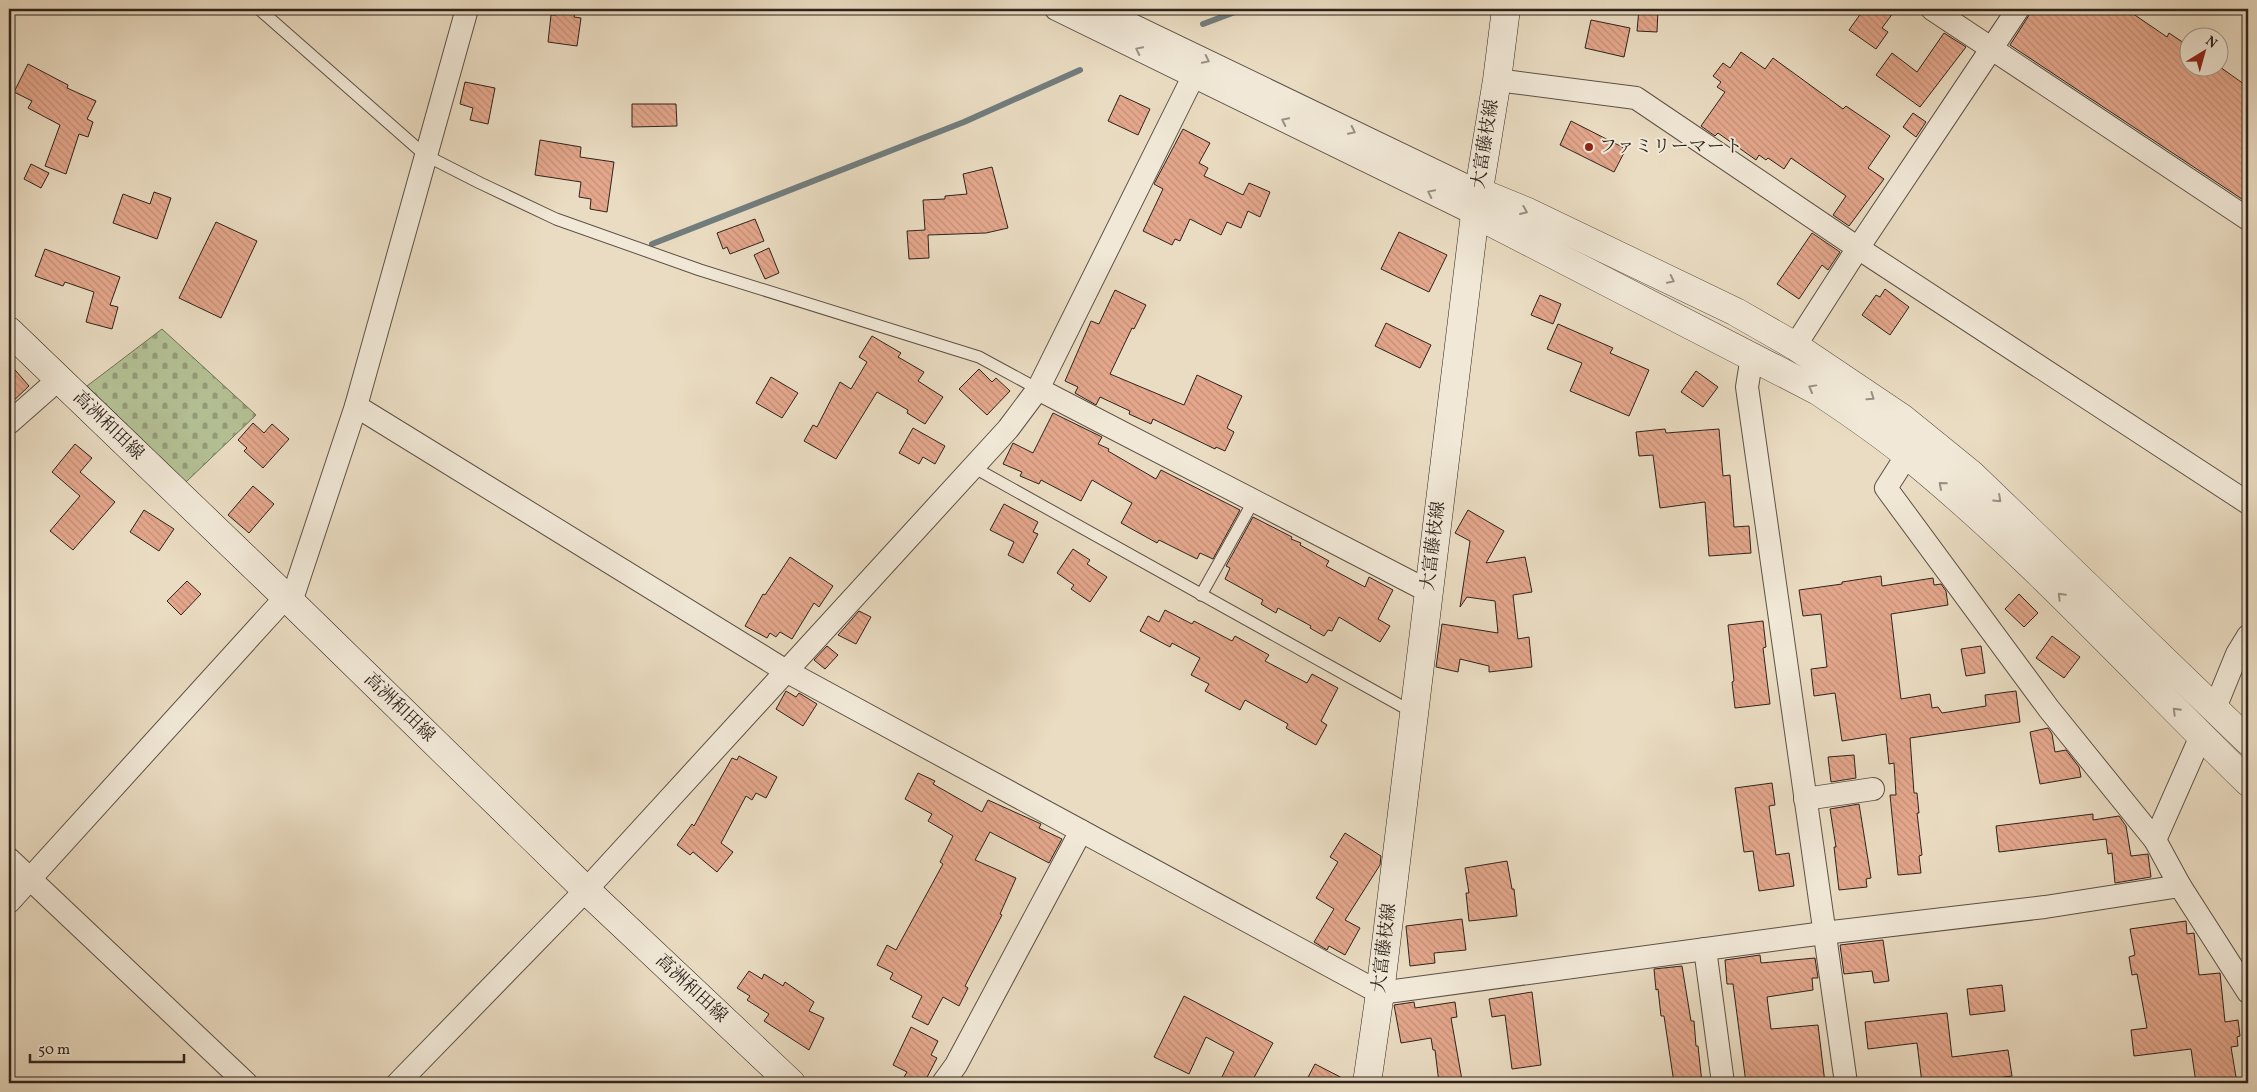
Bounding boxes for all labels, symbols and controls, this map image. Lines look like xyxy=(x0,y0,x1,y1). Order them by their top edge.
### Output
north arrow xyxy=(2180,28,2230,78)
text: N xyxy=(2201,32,2221,53)
one-way arrow xyxy=(1135,46,1144,56)
one-way arrow xyxy=(1201,54,1210,65)
street label: 大富藤枝線 xyxy=(1467,98,1505,190)
one-way arrow xyxy=(1281,117,1290,128)
one-way arrow xyxy=(1347,125,1356,135)
place label: ファミリーマート xyxy=(1599,135,1743,160)
marker: ファミリーマート xyxy=(1583,141,1595,153)
one-way arrow xyxy=(1427,189,1436,199)
one-way arrow xyxy=(1519,204,1528,215)
one-way arrow xyxy=(1665,274,1674,284)
one-way arrow xyxy=(1809,384,1818,394)
street label: 高洲和田線 xyxy=(67,386,149,466)
one-way arrow xyxy=(1866,391,1875,400)
one-way arrow xyxy=(1938,482,1947,491)
one-way arrow xyxy=(1992,493,2001,502)
street label: 大富藤枝線 xyxy=(1416,500,1452,592)
one-way arrow xyxy=(2058,593,2067,602)
street label: 高洲和田線 xyxy=(358,668,440,748)
one-way arrow xyxy=(2173,707,2182,716)
street label: 大富藤枝線 xyxy=(1367,902,1403,994)
street label: 高洲和田線 xyxy=(650,949,732,1029)
scale bar xyxy=(30,1032,184,1064)
text: 50 m xyxy=(38,1040,70,1061)

